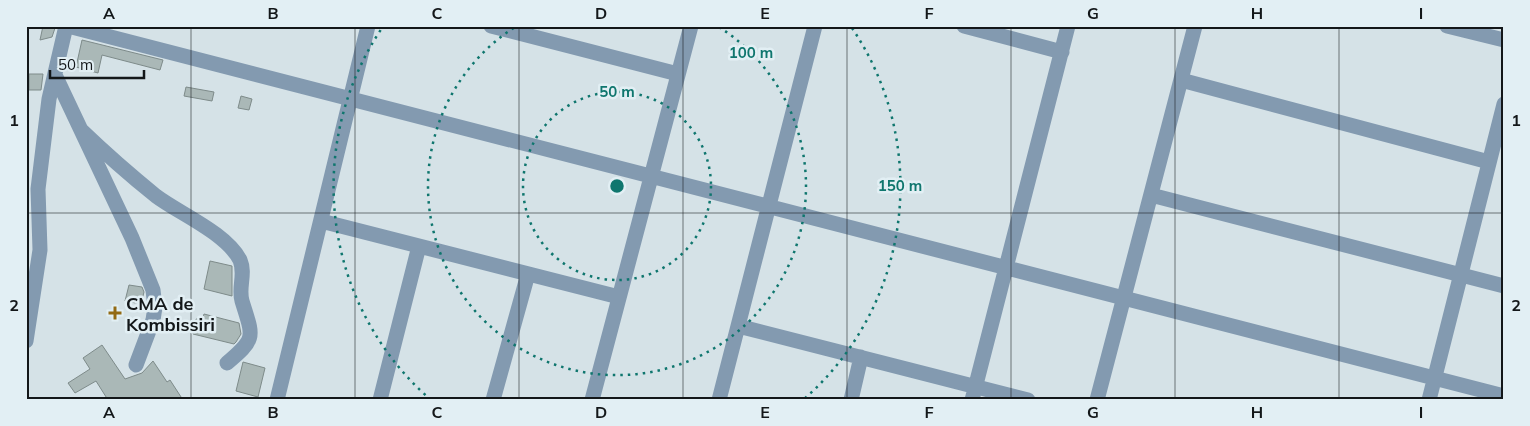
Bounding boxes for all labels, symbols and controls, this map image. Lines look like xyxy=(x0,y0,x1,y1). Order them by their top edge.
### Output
text: A xyxy=(103,3,115,23)
text: B xyxy=(267,3,279,23)
text: C xyxy=(432,3,443,23)
text: D xyxy=(595,3,607,23)
text: E xyxy=(760,3,770,23)
text: F xyxy=(924,3,934,23)
text: G xyxy=(1087,3,1099,23)
text: H xyxy=(1251,3,1263,23)
text: I xyxy=(1419,3,1423,23)
text: 100 m xyxy=(729,43,773,62)
scale bar xyxy=(50,48,144,80)
text: 50 m xyxy=(58,55,93,74)
text: 50 m xyxy=(599,82,635,101)
text: 1 xyxy=(9,110,19,130)
text: 1 xyxy=(1511,110,1521,130)
text: 150 m xyxy=(878,176,922,195)
centre of rings xyxy=(608,177,626,195)
place label: CMA de Kombissiri xyxy=(126,292,215,336)
text: 2 xyxy=(9,295,19,315)
text: 2 xyxy=(1511,295,1521,315)
marker: CMA de Kombissiri xyxy=(108,306,122,320)
text: A xyxy=(103,402,115,422)
text: B xyxy=(267,402,279,422)
text: C xyxy=(432,402,443,422)
text: D xyxy=(595,402,607,422)
text: E xyxy=(760,402,770,422)
text: F xyxy=(924,402,934,422)
text: G xyxy=(1087,402,1099,422)
text: H xyxy=(1251,402,1263,422)
text: I xyxy=(1419,402,1423,422)

